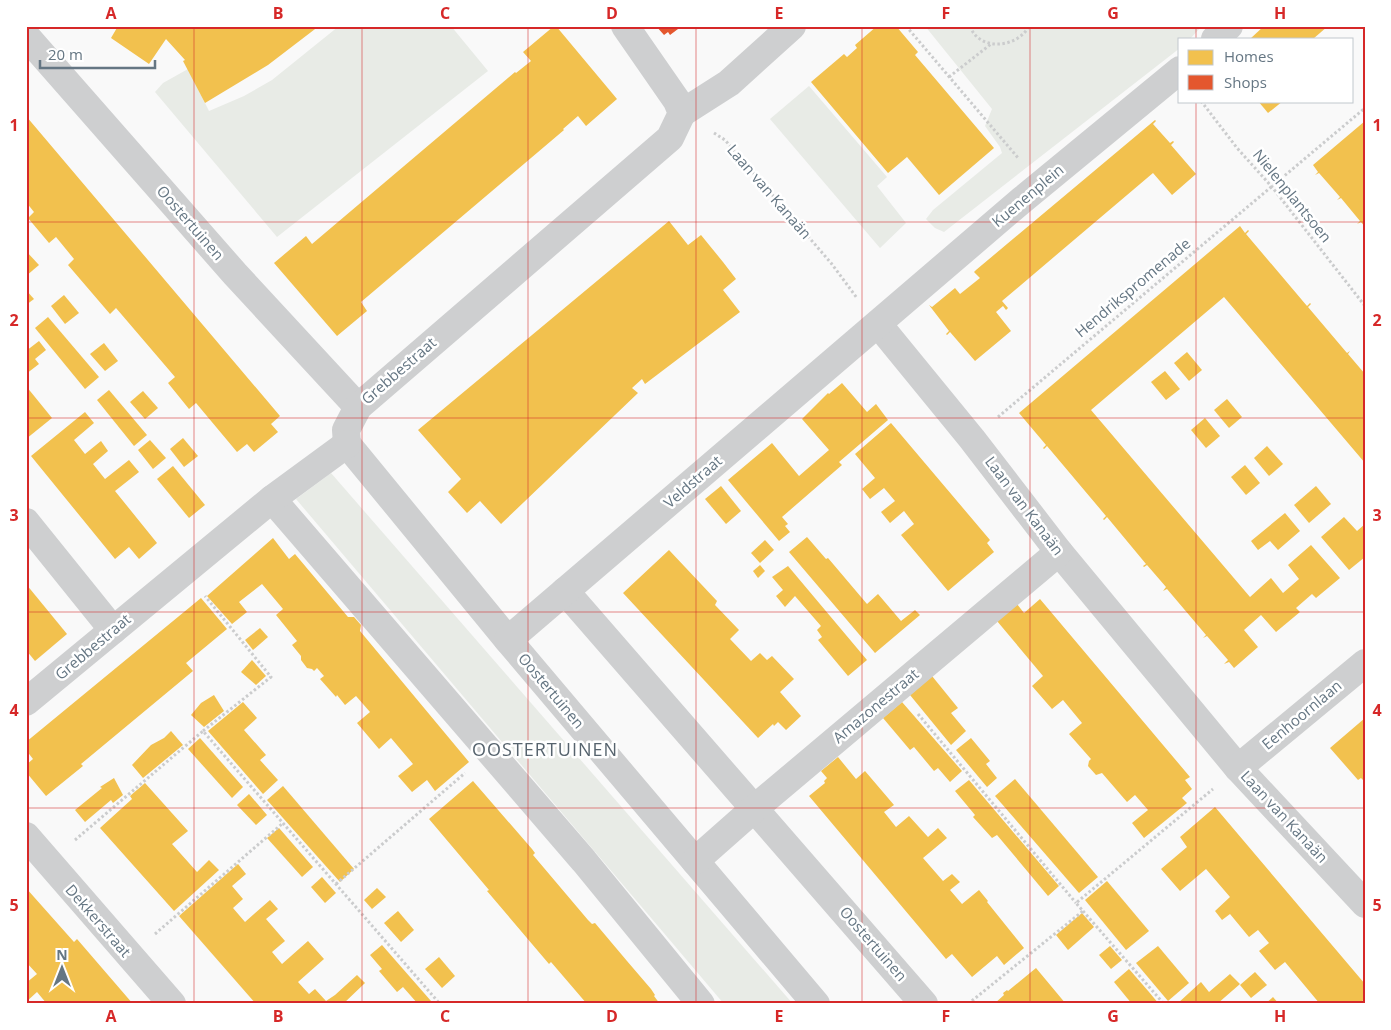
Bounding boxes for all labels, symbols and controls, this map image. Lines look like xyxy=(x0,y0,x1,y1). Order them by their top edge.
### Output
text: A xyxy=(105,2,117,24)
text: B xyxy=(273,2,283,24)
text: C xyxy=(440,2,450,24)
text: D xyxy=(606,2,618,24)
text: E xyxy=(775,2,784,24)
text: F xyxy=(942,2,950,24)
text: G xyxy=(1107,2,1119,24)
text: H xyxy=(1274,2,1286,24)
scale bar xyxy=(40,38,155,70)
legend xyxy=(1178,38,1354,102)
text: 20 m xyxy=(48,44,83,64)
text: Homes xyxy=(1224,46,1274,66)
text: Shops xyxy=(1224,72,1267,92)
text: 1 xyxy=(9,114,19,136)
text: 1 xyxy=(1372,114,1382,136)
street label: Laan van Kanaän xyxy=(723,140,816,243)
street label: Nielenplantsoen xyxy=(1249,145,1337,246)
street label: Kuenenplein xyxy=(987,159,1067,231)
street label: Oostertuinen xyxy=(153,181,229,264)
street label: Hendrikspromenade xyxy=(1071,233,1194,341)
text: 2 xyxy=(9,309,19,331)
text: 2 xyxy=(1372,309,1382,331)
street label: Grebbestraat xyxy=(357,332,440,408)
street label: Veldstraat xyxy=(659,450,726,512)
street label: Laan van Kanaän xyxy=(981,452,1069,559)
text: 3 xyxy=(9,504,19,526)
text: 3 xyxy=(1372,504,1382,526)
street label: Grebbestraat xyxy=(50,609,134,684)
street label: Oostertuinen xyxy=(514,648,589,732)
street label: Amazonestraat xyxy=(828,663,922,747)
street label: Eenhoornlaan xyxy=(1257,675,1345,753)
text: 4 xyxy=(9,699,19,721)
text: 4 xyxy=(1372,699,1382,721)
district label: OOSTERTUINEN xyxy=(472,737,618,761)
street label: Laan van Kanaän xyxy=(1237,766,1333,867)
street label: Dekkerstraat xyxy=(62,880,136,961)
text: 5 xyxy=(9,894,19,916)
text: 5 xyxy=(1372,894,1382,916)
street label: Oostertuinen xyxy=(836,902,912,985)
north arrow xyxy=(38,942,88,992)
text: N xyxy=(56,945,68,964)
text: A xyxy=(105,1005,117,1027)
text: B xyxy=(273,1005,283,1027)
text: C xyxy=(440,1005,450,1027)
text: D xyxy=(606,1005,618,1027)
text: E xyxy=(775,1005,784,1027)
text: F xyxy=(942,1005,950,1027)
text: G xyxy=(1107,1005,1119,1027)
text: H xyxy=(1274,1005,1286,1027)

